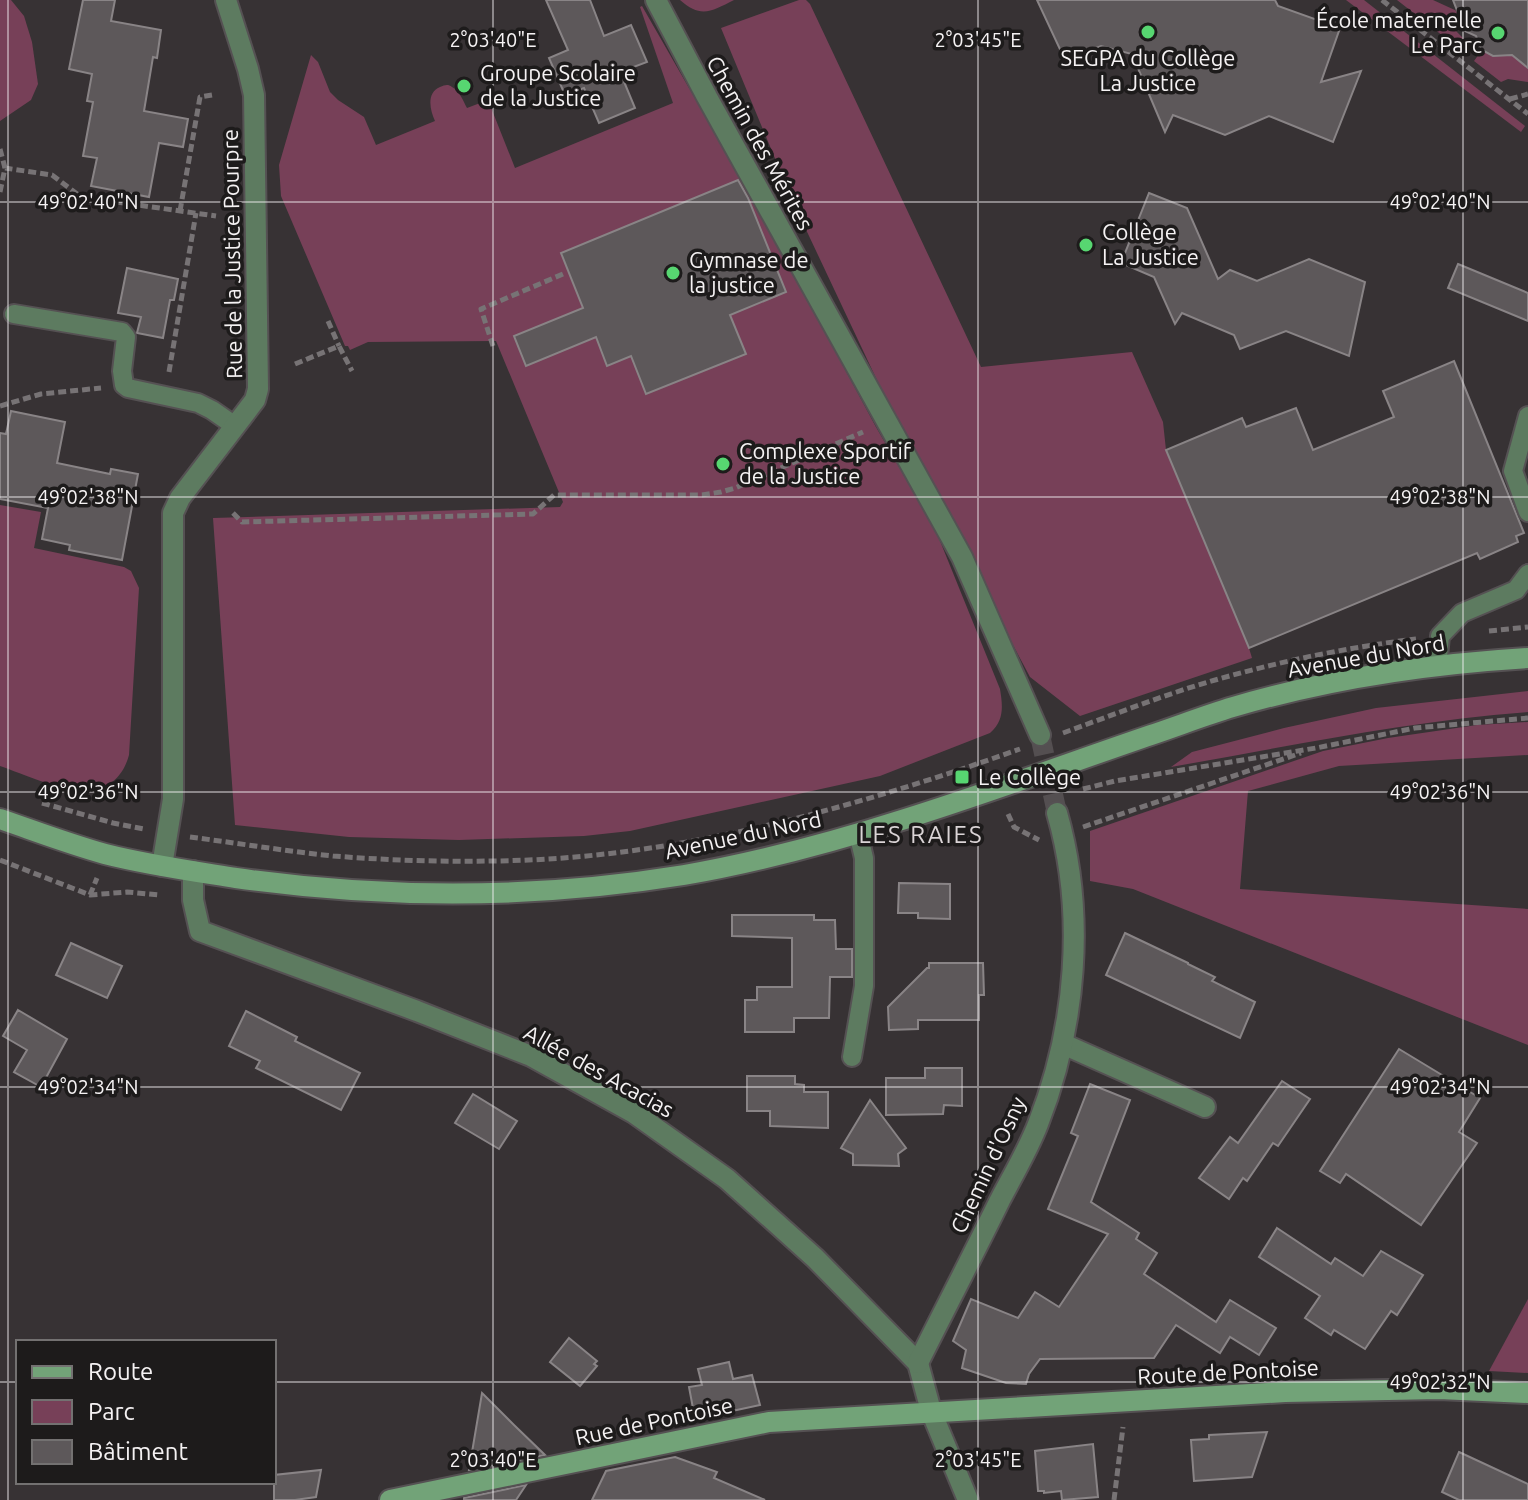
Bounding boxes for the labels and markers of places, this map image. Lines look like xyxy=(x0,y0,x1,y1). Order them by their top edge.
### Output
place label: École maternelle Le Parc xyxy=(1316,6,1482,57)
marker: SEGPA du Collège La Justice xyxy=(1139,23,1157,41)
marker: École maternelle Le Parc xyxy=(1489,24,1507,42)
place label: SEGPA du Collège La Justice xyxy=(1061,45,1235,95)
place label: Groupe Scolaire de la Justice xyxy=(480,60,636,110)
marker: Groupe Scolaire de la Justice xyxy=(455,77,473,95)
place label: Collège La Justice xyxy=(1102,219,1199,269)
marker: Collège La Justice xyxy=(1077,236,1095,254)
place label: Gymnase de la justice xyxy=(689,247,809,297)
marker: Gymnase de la justice xyxy=(664,264,682,282)
place label: Complexe Sportif de la Justice xyxy=(739,438,912,488)
marker: Complexe Sportif de la Justice xyxy=(714,455,732,473)
place label: Le Collège xyxy=(978,764,1081,789)
marker: Le Collège xyxy=(953,768,971,786)

